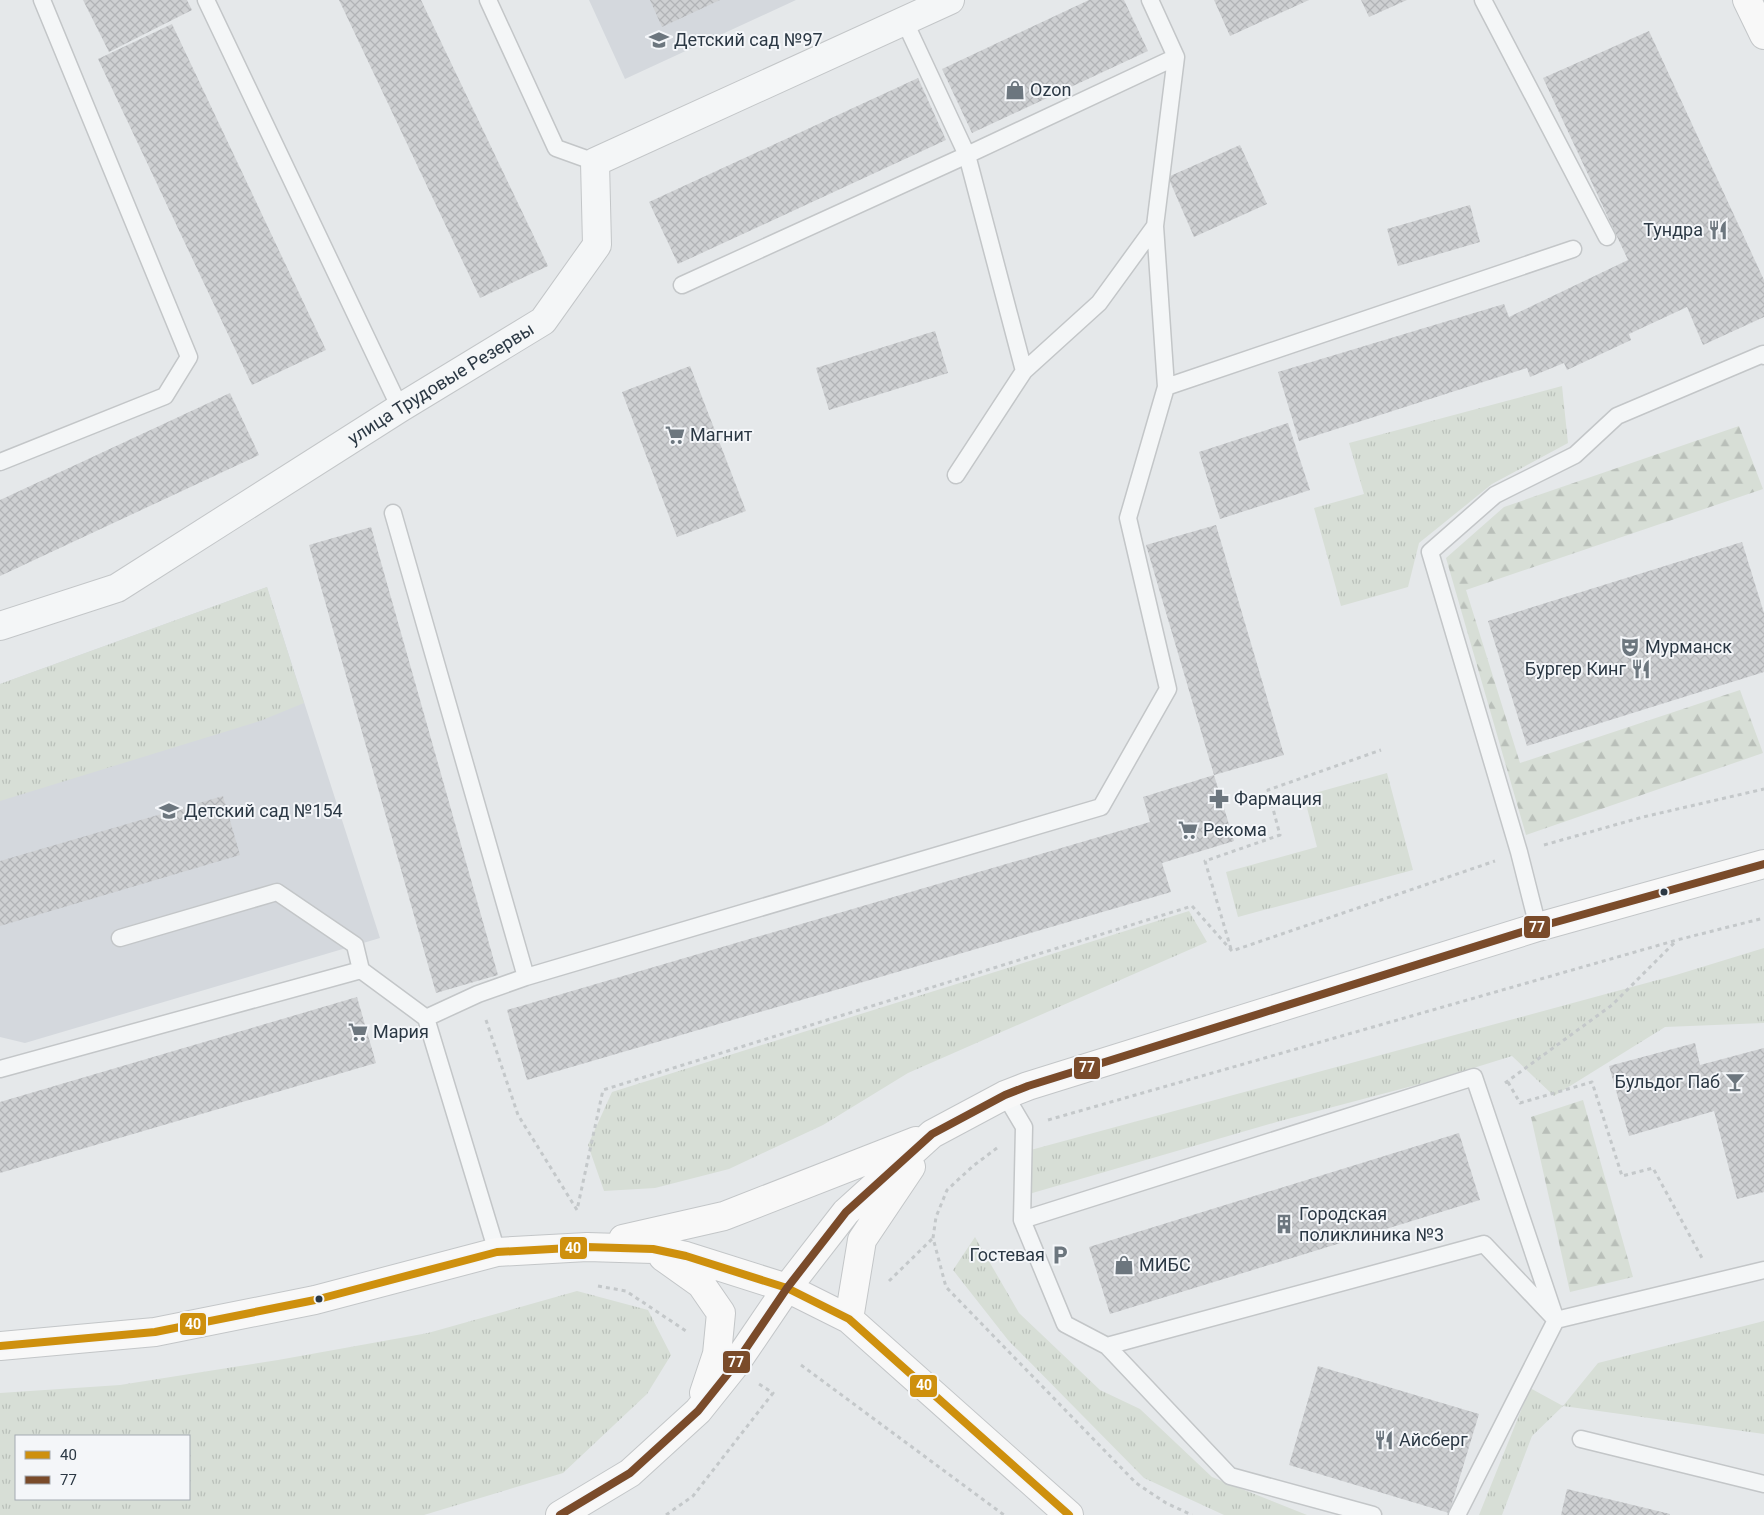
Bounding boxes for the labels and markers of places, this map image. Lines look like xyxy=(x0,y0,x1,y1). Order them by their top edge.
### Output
school or university icon: Детский сад №97 xyxy=(648,29,670,51)
place label: Детский сад №97 xyxy=(674,29,823,50)
shop icon: Ozon xyxy=(1004,79,1026,101)
place label: Ozon xyxy=(1030,79,1071,100)
place label: Тундра xyxy=(1643,219,1703,240)
restaurant icon: Тундра xyxy=(1707,219,1729,241)
supermarket icon: Магнит xyxy=(664,424,686,446)
place label: Магнит xyxy=(690,424,753,445)
theatre icon: Мурманск xyxy=(1619,636,1641,658)
place label: Мурманск xyxy=(1645,636,1732,657)
place label: Бургер Кинг xyxy=(1525,658,1626,679)
restaurant icon: Бургер Кинг xyxy=(1630,658,1652,680)
pharmacy icon: Фармация xyxy=(1208,788,1230,810)
place label: Фармация xyxy=(1234,788,1322,809)
school or university icon: Детский сад №154 xyxy=(158,800,180,822)
place label: Детский сад №154 xyxy=(184,800,343,821)
supermarket icon: Рекома xyxy=(1177,819,1199,841)
place label: Рекома xyxy=(1203,819,1267,840)
unlabelled marker xyxy=(1659,887,1669,897)
supermarket icon: Мария xyxy=(347,1021,369,1043)
place label: Мария xyxy=(373,1021,429,1042)
place label: Бульдог Паб xyxy=(1615,1071,1720,1092)
bar icon: Бульдог Паб xyxy=(1724,1071,1746,1093)
place label: Городская поликлиника №3 xyxy=(1299,1203,1444,1245)
building icon: Городская поликлиника №3 xyxy=(1273,1213,1295,1235)
place label: Гостевая xyxy=(969,1244,1045,1265)
parking icon: Гостевая xyxy=(1049,1244,1071,1266)
shop icon: МИБС xyxy=(1113,1254,1135,1276)
place label: МИБС xyxy=(1139,1254,1191,1275)
unlabelled marker xyxy=(314,1294,324,1304)
restaurant icon: Айсберг xyxy=(1373,1429,1395,1451)
place label: Айсберг xyxy=(1399,1429,1468,1450)

